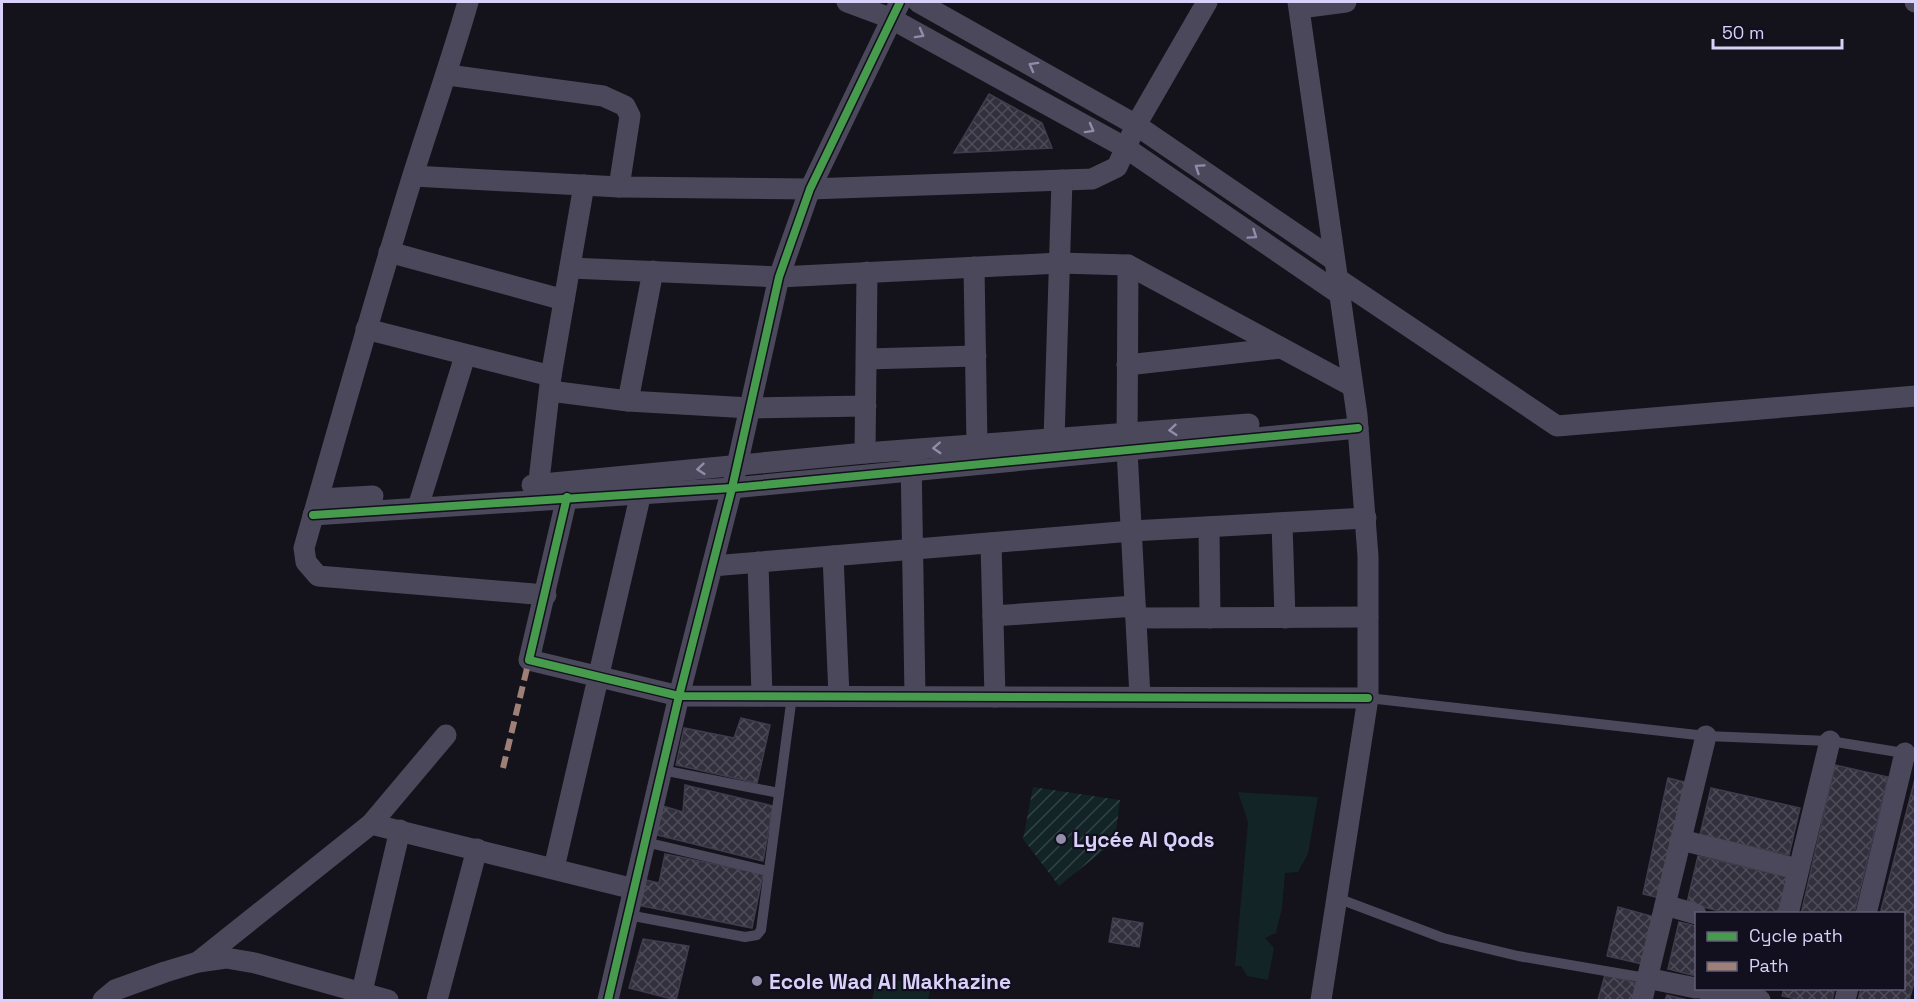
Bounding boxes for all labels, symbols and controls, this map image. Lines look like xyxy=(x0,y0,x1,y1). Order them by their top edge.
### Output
scale bar xyxy=(1713,12,1842,50)
text: 50 m xyxy=(1722,21,1764,44)
one-way arrow xyxy=(913,27,924,38)
one-way arrow xyxy=(1028,62,1039,73)
one-way arrow xyxy=(1084,121,1094,133)
one-way arrow xyxy=(1195,163,1205,175)
one-way arrow xyxy=(1247,228,1258,239)
one-way arrow xyxy=(1168,424,1177,437)
one-way arrow xyxy=(932,441,941,454)
one-way arrow xyxy=(696,462,705,475)
place label: Lycée Al Qods xyxy=(1073,826,1215,853)
marker: Lycée Al Qods xyxy=(1054,832,1068,846)
legend xyxy=(1695,912,1905,990)
text: Cycle path xyxy=(1749,924,1843,947)
text: Path xyxy=(1749,954,1789,977)
place label: Ecole Wad Al Makhazine xyxy=(769,968,1011,995)
marker: Ecole Wad Al Makhazine xyxy=(750,974,764,988)

